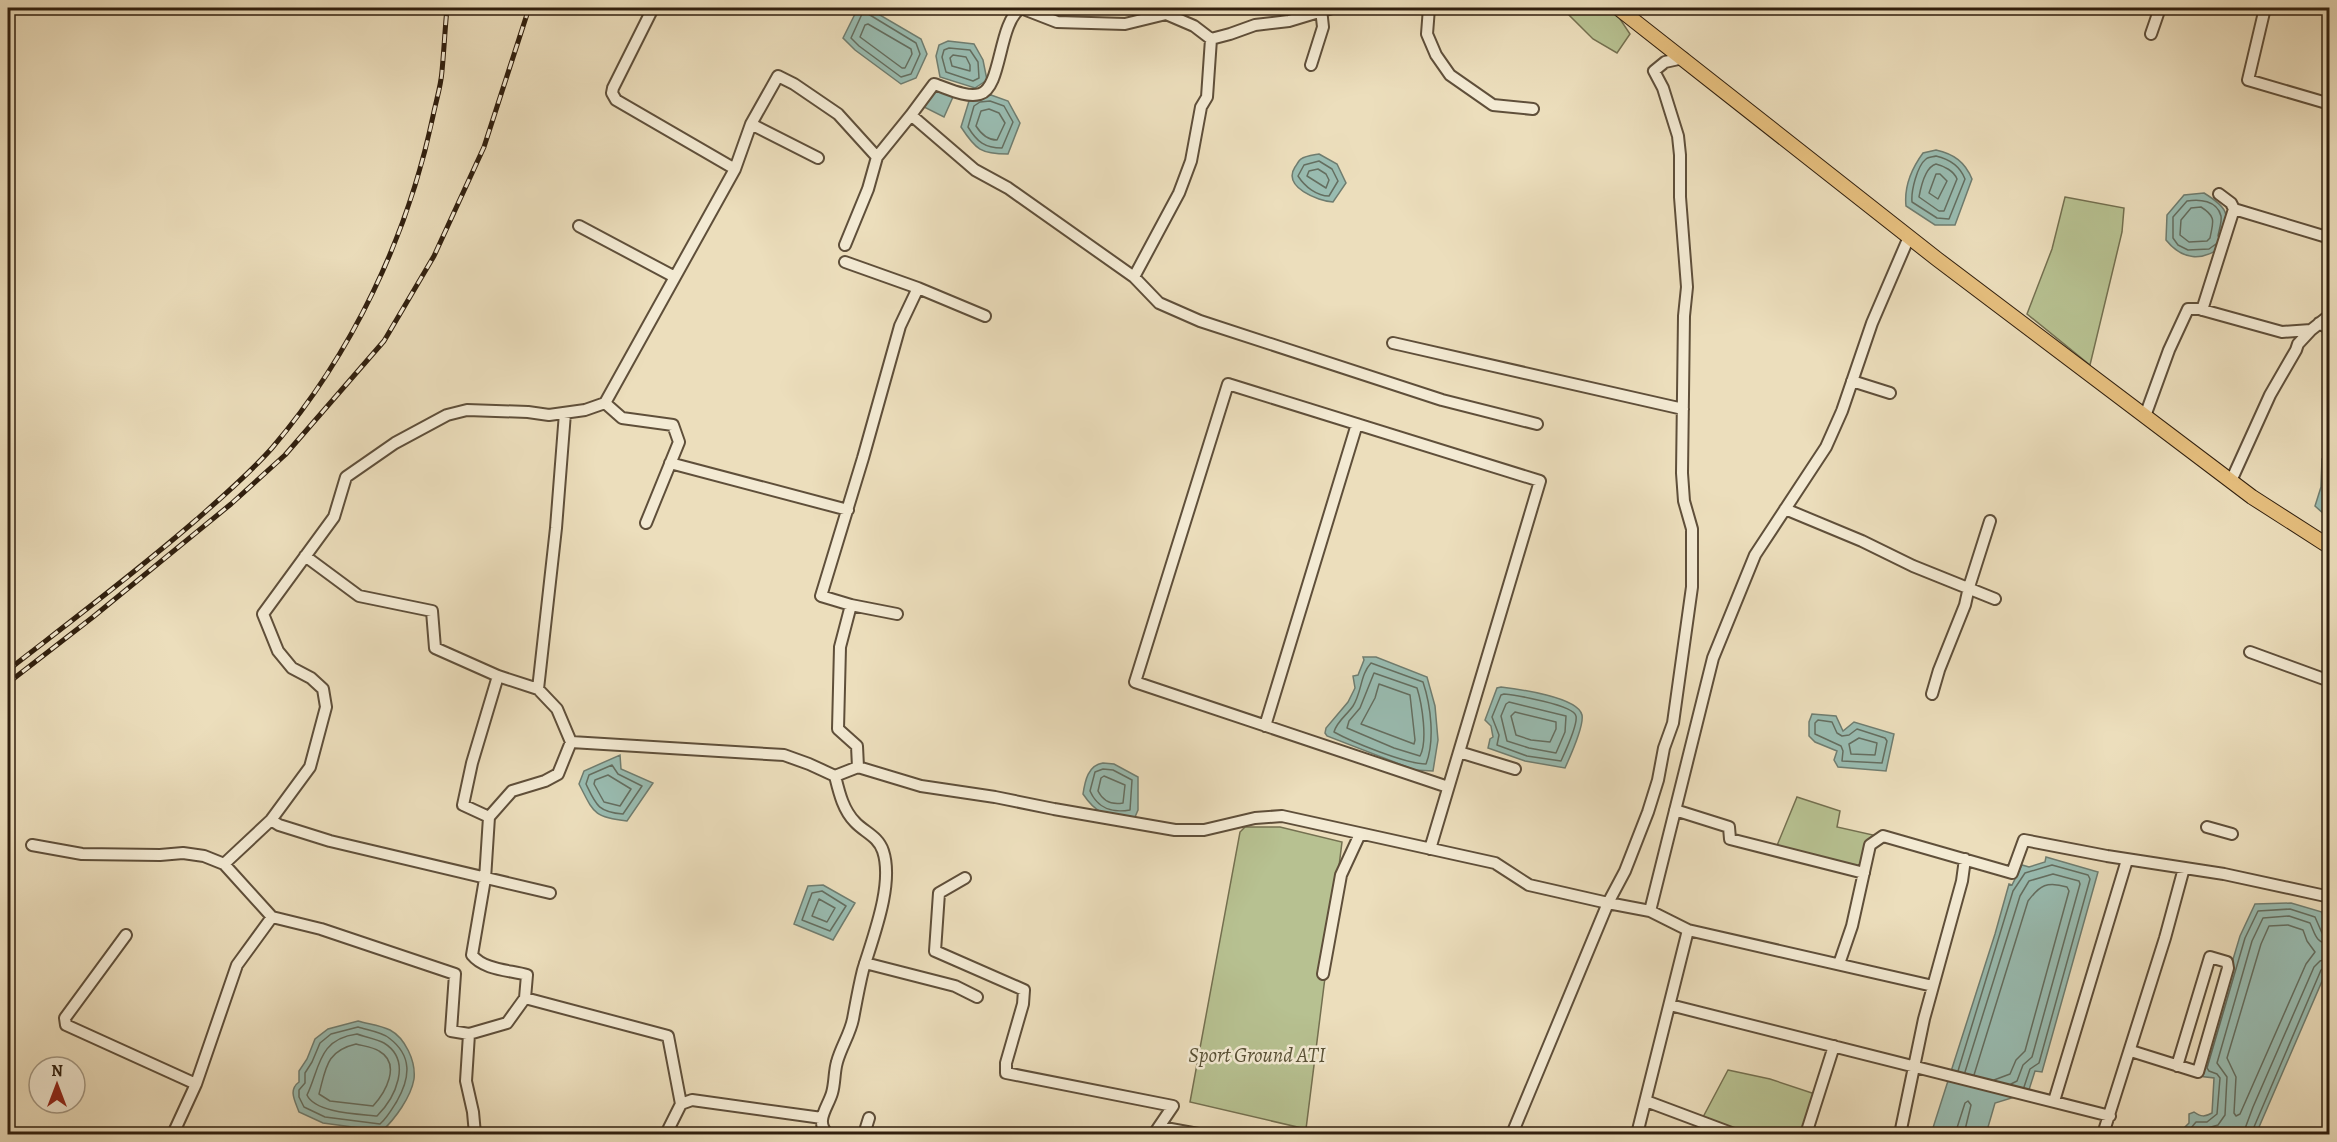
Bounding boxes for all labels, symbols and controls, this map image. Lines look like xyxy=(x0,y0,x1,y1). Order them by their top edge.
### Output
park label: Sport Ground ATI xyxy=(1188,1041,1327,1069)
north arrow xyxy=(27,1055,87,1115)
text: N xyxy=(51,1060,63,1082)

